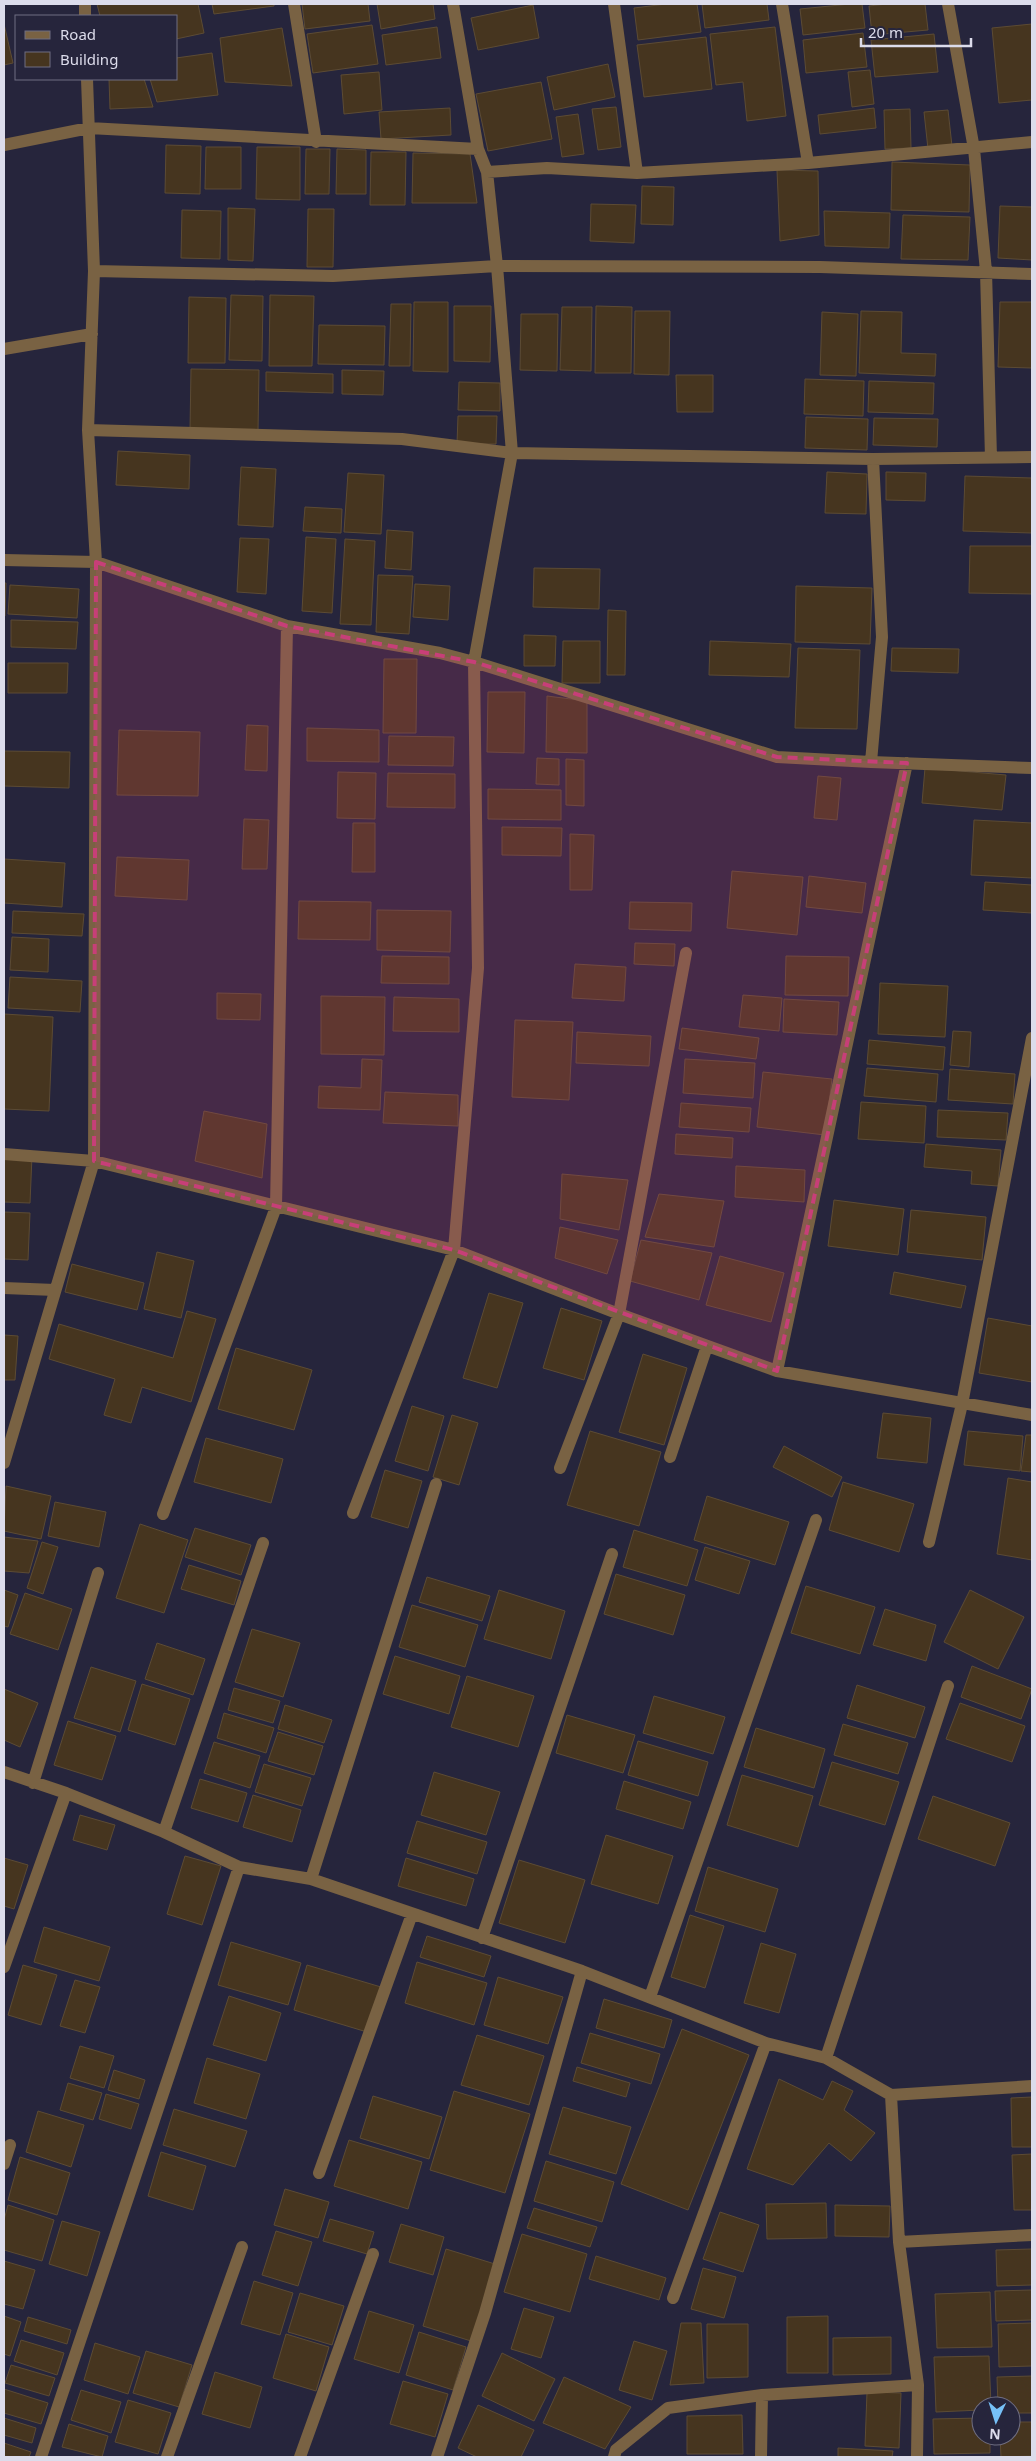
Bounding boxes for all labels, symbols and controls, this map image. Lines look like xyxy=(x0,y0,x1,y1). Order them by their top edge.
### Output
legend xyxy=(15,15,178,80)
scale bar xyxy=(861,15,971,47)
text: 20 m xyxy=(868,22,903,42)
text: Road xyxy=(60,24,96,44)
text: Building xyxy=(60,49,118,69)
north arrow xyxy=(971,2396,1021,2446)
text: N xyxy=(989,2425,1001,2444)

